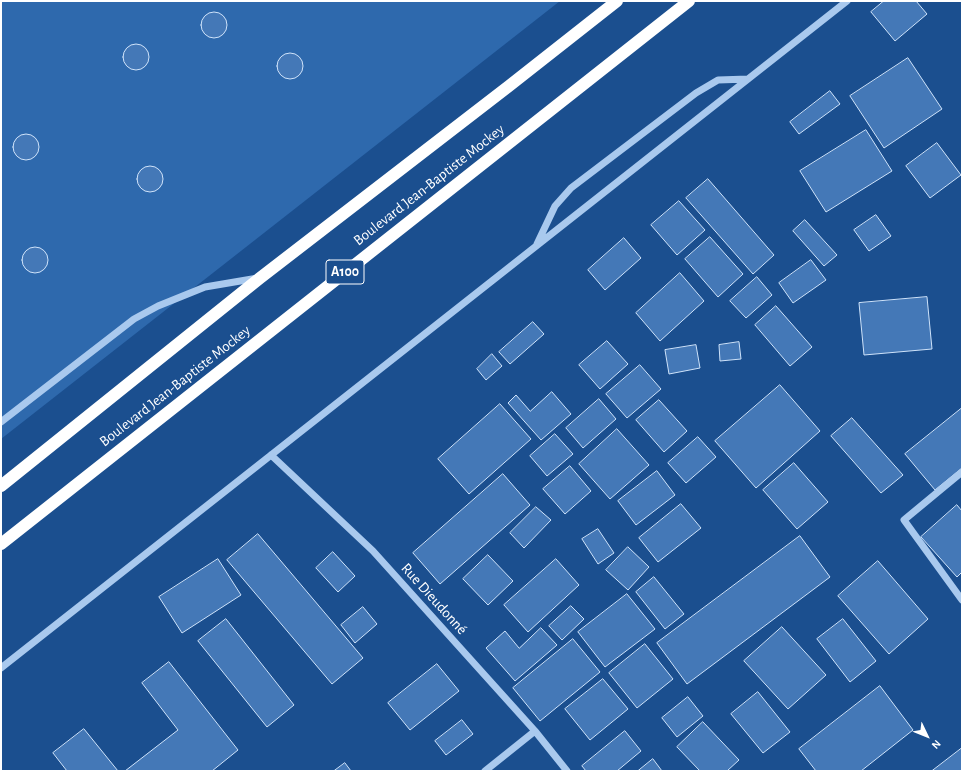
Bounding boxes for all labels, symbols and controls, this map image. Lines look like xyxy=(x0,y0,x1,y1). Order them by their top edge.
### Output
street label: Boulevard Jean-Baptiste Mockey xyxy=(350,120,508,250)
road number: A100 xyxy=(326,260,364,284)
street label: Boulevard Jean-Baptiste Mockey xyxy=(96,321,254,451)
street label: Rue Dieudonné xyxy=(397,559,471,639)
north arrow xyxy=(907,716,947,756)
text: N xyxy=(930,738,943,751)

